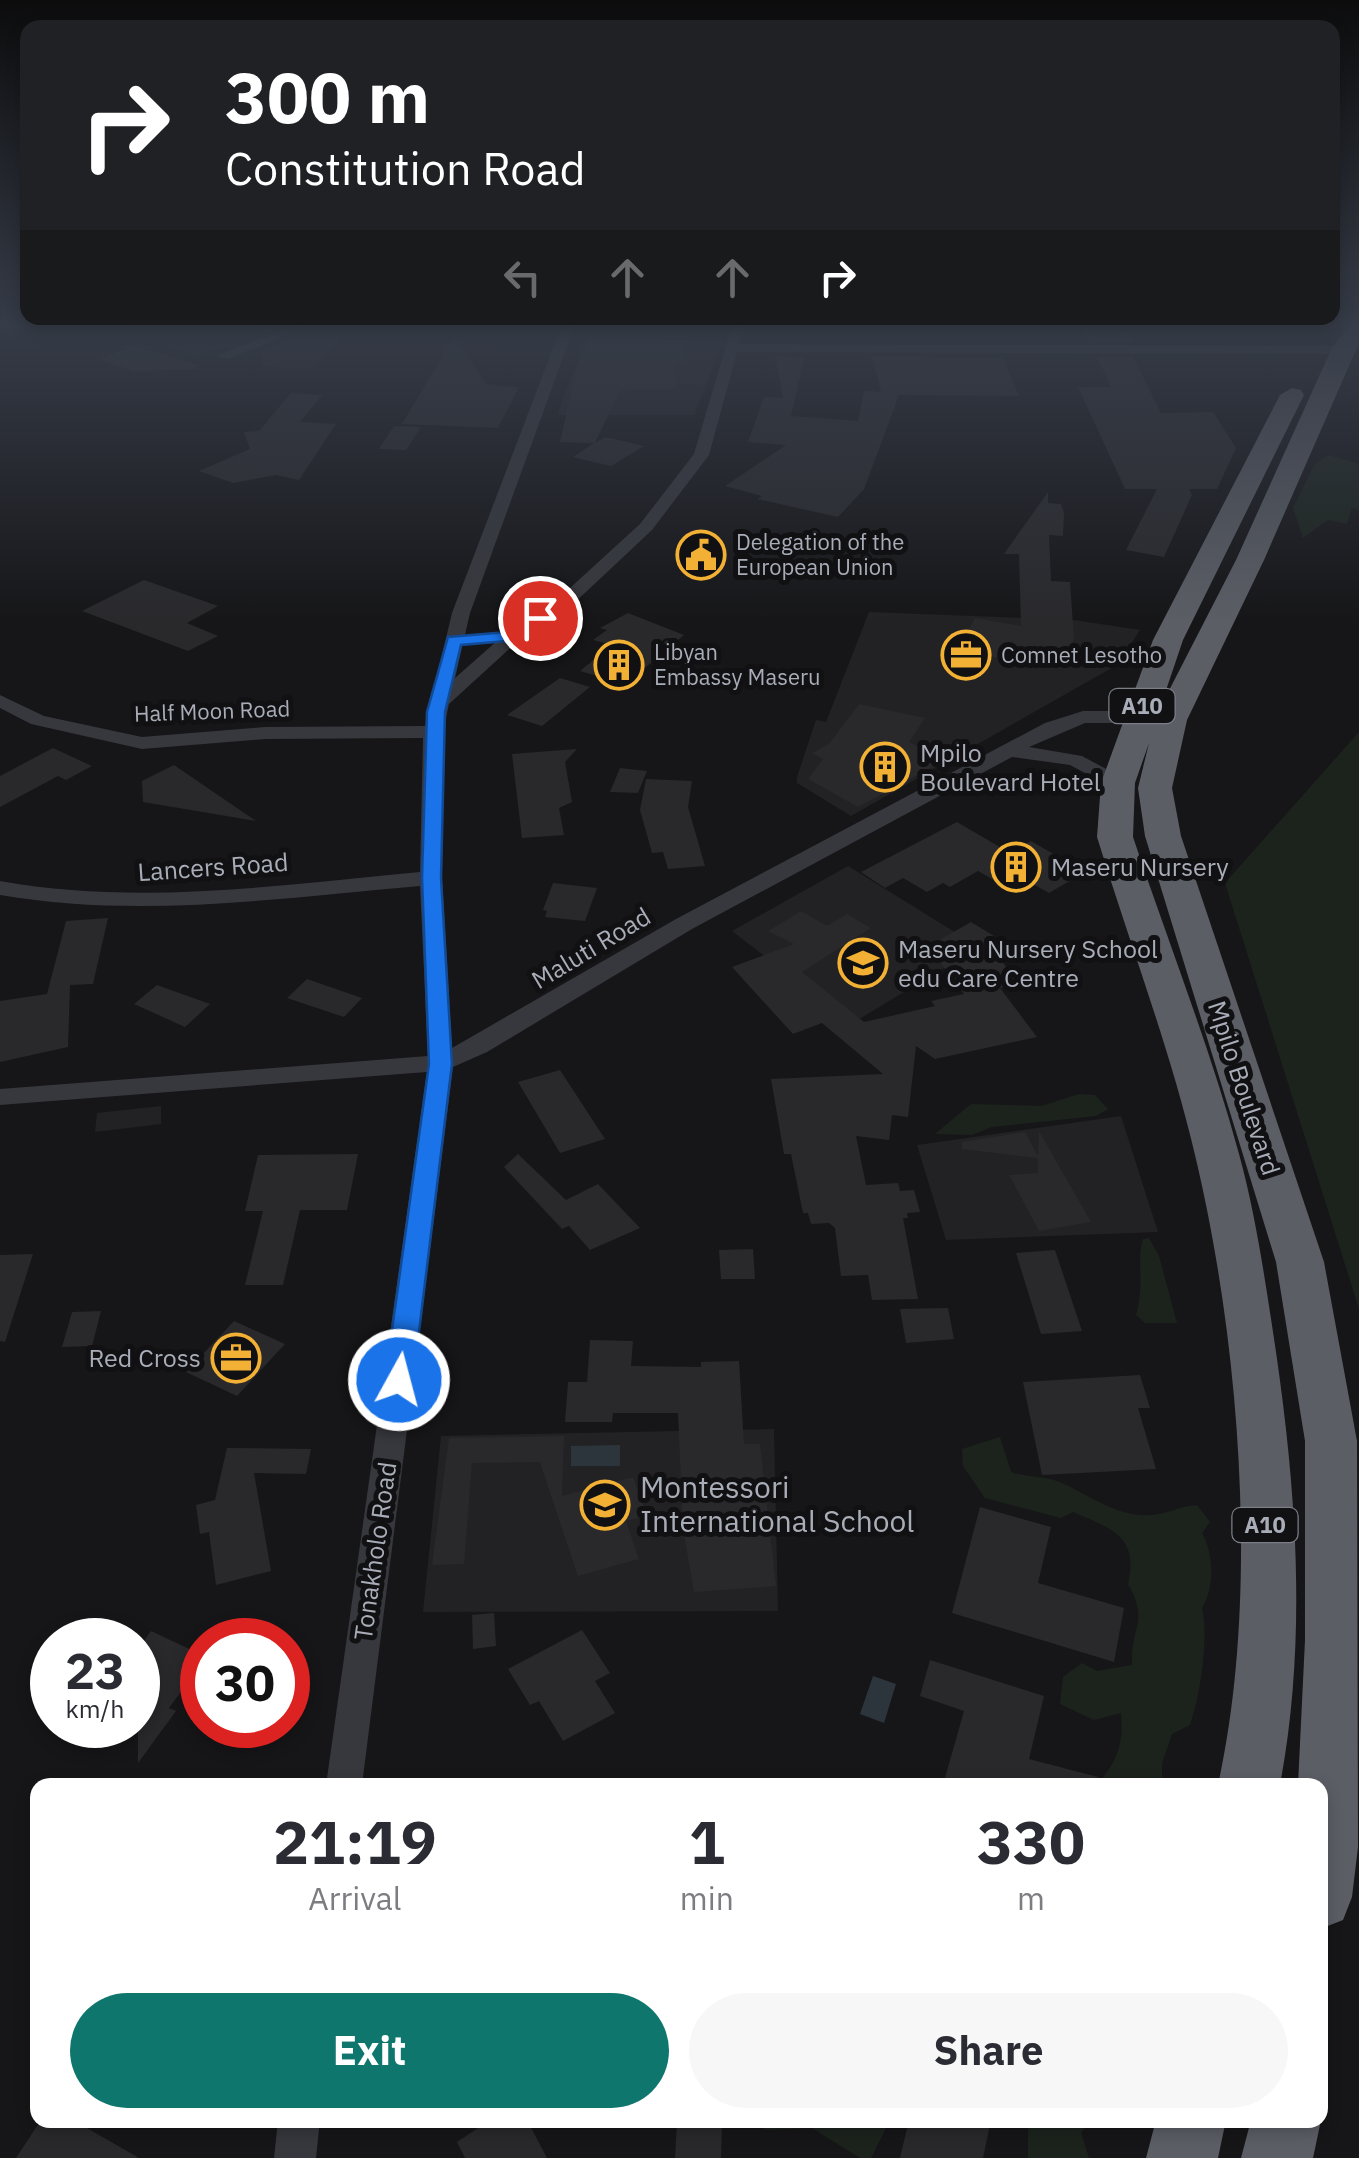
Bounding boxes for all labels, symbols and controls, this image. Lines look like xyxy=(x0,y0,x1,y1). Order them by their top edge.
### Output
text: 300 m xyxy=(225,51,430,142)
icon: right xyxy=(60,60,190,190)
text: Constitution Road xyxy=(225,139,586,197)
icon: left xyxy=(495,250,550,305)
icon: ahead xyxy=(600,250,655,305)
icon: ahead xyxy=(705,250,760,305)
icon: right xyxy=(810,250,865,305)
place label: Delegation of the European Union xyxy=(736,527,904,581)
public building icon: Delegation of the European Union xyxy=(675,529,727,581)
pin xyxy=(498,576,583,661)
icon: arrive xyxy=(513,591,568,646)
office icon: Comnet Lesotho xyxy=(940,629,992,681)
place label: Libyan Embassy Maseru xyxy=(654,637,821,691)
building icon: Libyan Embassy Maseru xyxy=(593,639,645,691)
place label: Comnet Lesotho xyxy=(1001,640,1162,669)
road number: A10 xyxy=(1110,689,1174,723)
street label: Half Moon Road xyxy=(133,693,291,728)
place label: Mpilo Boulevard Hotel xyxy=(920,736,1101,798)
building icon: Mpilo Boulevard Hotel xyxy=(859,741,911,793)
building icon: Maseru Nursery xyxy=(990,841,1042,893)
street label: Lancers Road xyxy=(137,845,289,888)
place label: Maseru Nursery xyxy=(1051,850,1229,883)
street label: Maluti Road xyxy=(525,899,656,996)
place label: Maseru Nursery School edu Care Centre xyxy=(898,932,1158,994)
school or university icon: Maseru Nursery School edu Care Centre xyxy=(837,937,889,989)
street label: Mpilo Boulevard xyxy=(1201,996,1288,1179)
position arrow xyxy=(347,1328,451,1432)
office icon: Red Cross xyxy=(210,1332,262,1384)
place label: Red Cross xyxy=(88,1341,201,1374)
street label: Tonakholo Road xyxy=(346,1460,403,1642)
place label: Montessori International School xyxy=(640,1467,914,1540)
school or university icon: Montessori International School xyxy=(579,1479,631,1531)
road number: A10 xyxy=(1232,1508,1298,1542)
speed limit sign: 30 xyxy=(180,1618,310,1748)
text: 23 xyxy=(65,1638,125,1703)
text: km/h xyxy=(66,1692,124,1725)
text: 21:19 xyxy=(273,1802,437,1881)
text: 1 xyxy=(689,1802,725,1881)
text: 330 xyxy=(977,1802,1085,1881)
text: Arrival xyxy=(308,1877,402,1919)
text: min xyxy=(680,1877,734,1919)
text: m xyxy=(1017,1877,1045,1919)
button: Exit xyxy=(70,1993,669,2108)
button: Share xyxy=(689,1993,1288,2108)

